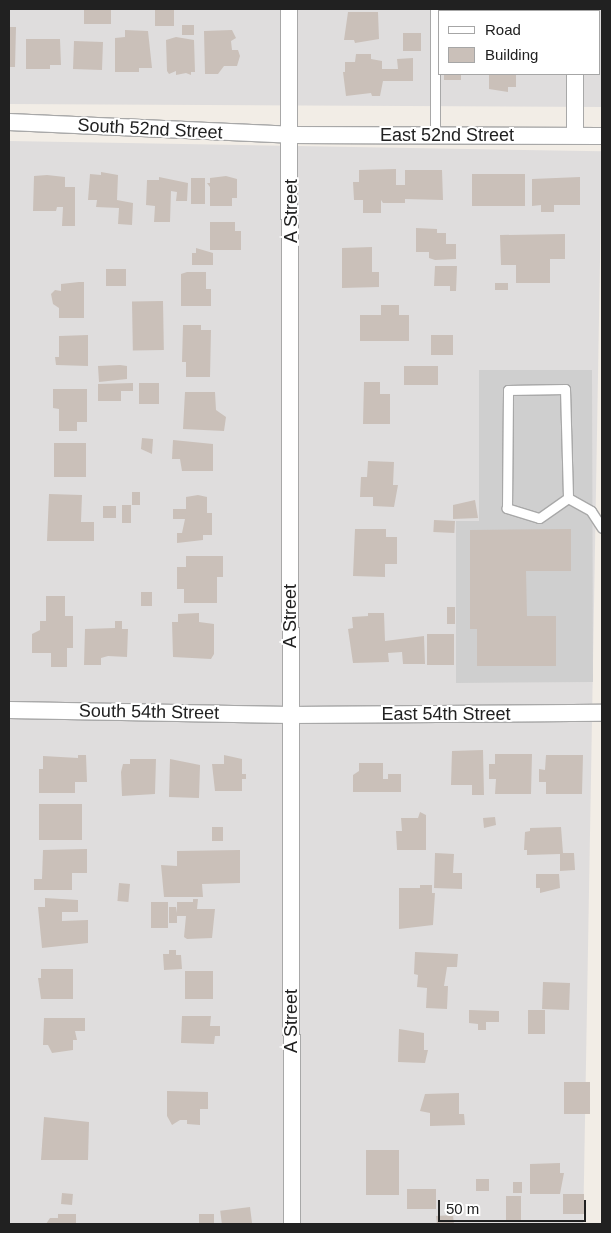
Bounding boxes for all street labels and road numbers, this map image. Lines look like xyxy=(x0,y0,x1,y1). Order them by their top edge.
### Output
street label: South 52nd Street xyxy=(77,114,223,144)
street label: East 52nd Street xyxy=(380,124,514,146)
street label: A Street xyxy=(280,178,302,244)
street label: A Street xyxy=(279,583,301,649)
street label: South 54th Street xyxy=(79,700,219,724)
street label: East 54th Street xyxy=(381,703,511,725)
street label: A Street xyxy=(280,988,302,1054)

